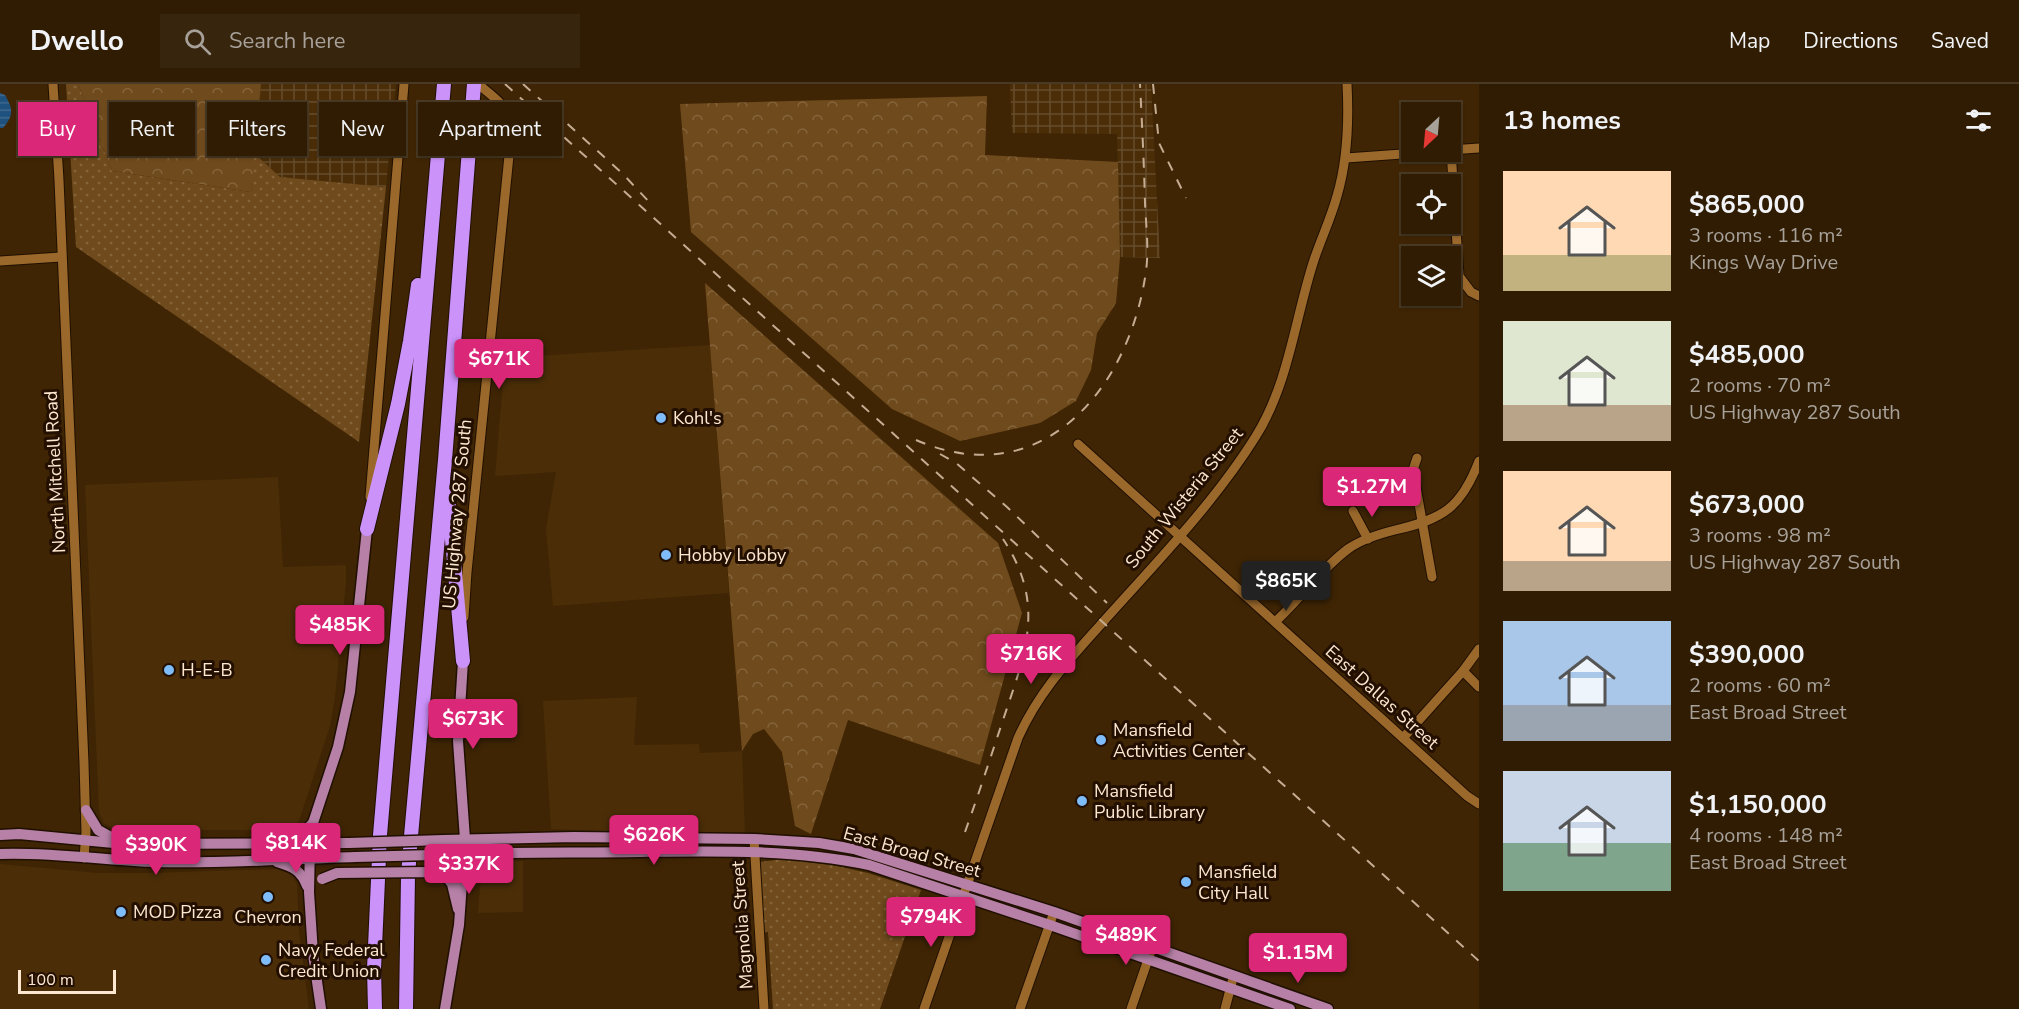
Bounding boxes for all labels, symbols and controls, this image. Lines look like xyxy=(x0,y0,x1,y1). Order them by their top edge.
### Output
search box xyxy=(160,14,580,68)
text: Dwello xyxy=(30,22,124,60)
icon: search xyxy=(181,25,214,58)
text: Search here xyxy=(229,26,346,56)
text: Map xyxy=(1729,27,1770,55)
text: Directions xyxy=(1803,27,1898,55)
text: Saved xyxy=(1931,27,1989,55)
chip: Buy xyxy=(18,102,97,156)
chip: Rent xyxy=(109,102,195,156)
chip: Filters xyxy=(207,102,307,156)
chip: New xyxy=(319,102,406,156)
chip: Apartment xyxy=(418,102,562,156)
north arrow xyxy=(1401,102,1461,162)
map controls xyxy=(1401,102,1461,306)
text: 13 homes xyxy=(1503,103,1621,138)
icon: filters xyxy=(1962,104,1995,137)
button: locate xyxy=(1401,174,1461,234)
text: $865,000 xyxy=(1689,187,1805,222)
icon: home xyxy=(1551,195,1623,267)
text: 3 rooms · 116 m² xyxy=(1689,222,1843,249)
button: layers xyxy=(1401,246,1461,306)
text: Kings Way Drive xyxy=(1689,249,1838,276)
text: $485,000 xyxy=(1689,337,1805,372)
pin: $671K xyxy=(457,339,541,390)
text: $671K xyxy=(468,345,530,372)
icon: home xyxy=(1551,345,1623,417)
text: 2 rooms · 70 m² xyxy=(1689,372,1831,399)
street label: North Mitchell Road xyxy=(39,390,71,554)
text: US Highway 287 South xyxy=(1689,399,1901,426)
place label: Kohl's xyxy=(673,406,722,430)
marker: Kohl's xyxy=(654,411,668,425)
street label: US Highway 287 South xyxy=(437,418,477,610)
street label: South Wisteria Street xyxy=(1120,422,1249,573)
pin: $1.27M xyxy=(1323,467,1421,518)
text: $1.27M xyxy=(1337,473,1407,500)
text: $673,000 xyxy=(1689,487,1805,522)
icon: home xyxy=(1551,495,1623,567)
text: 3 rooms · 98 m² xyxy=(1689,522,1831,549)
place label: Hobby Lobby xyxy=(678,543,787,567)
marker: Hobby Lobby xyxy=(659,548,673,562)
text: US Highway 287 South xyxy=(1689,549,1901,576)
pin: $865K xyxy=(1244,561,1328,612)
text: $865K xyxy=(1255,567,1317,594)
pin: $485K xyxy=(298,605,382,656)
text: $485K xyxy=(309,611,371,638)
pin: $716K xyxy=(989,634,1073,685)
text: $390,000 xyxy=(1689,637,1805,672)
text: $716K xyxy=(1000,640,1062,667)
street label: East Dallas Street xyxy=(1320,640,1444,755)
icon: home xyxy=(1551,645,1623,717)
place label: H-E-B xyxy=(181,658,233,682)
marker: H-E-B xyxy=(162,663,176,677)
text: 2 rooms · 60 m² xyxy=(1689,672,1831,699)
pin: $673K xyxy=(431,699,515,750)
text: East Broad Street xyxy=(1689,699,1846,726)
text: $673K xyxy=(442,705,504,732)
place label: Mansfield Activities Center xyxy=(1113,718,1246,763)
marker: Mansfield Activities Center xyxy=(1094,733,1108,747)
place label: Mansfield Public Library xyxy=(1094,779,1206,824)
text: $1,150,000 xyxy=(1689,787,1827,822)
marker: Mansfield Public Library xyxy=(1075,794,1089,808)
icon: home xyxy=(1551,795,1623,867)
pin: $626K xyxy=(612,815,696,866)
text: $626K xyxy=(623,821,685,848)
street label: East Broad Street xyxy=(841,821,984,883)
text: 4 rooms · 148 m² xyxy=(1689,822,1843,849)
pin: $814K xyxy=(254,823,338,874)
pin: $390K xyxy=(114,825,198,876)
text: $814K xyxy=(265,829,327,856)
text: $390K xyxy=(125,831,187,858)
pin: $337K xyxy=(427,844,511,895)
text: East Broad Street xyxy=(1689,849,1846,876)
text: $337K xyxy=(438,850,500,877)
street label: Magnolia Street xyxy=(725,859,758,990)
place label: Mansfield City Hall xyxy=(1198,860,1277,905)
marker: Mansfield City Hall xyxy=(1179,875,1193,889)
marker: Chevron xyxy=(261,890,275,904)
pin: $794K xyxy=(889,897,973,948)
place label: MOD Pizza xyxy=(133,900,222,924)
text: $794K xyxy=(900,903,962,930)
marker: MOD Pizza xyxy=(114,905,128,919)
place label: Chevron xyxy=(234,905,302,929)
pin: $489K xyxy=(1084,915,1168,966)
text: $489K xyxy=(1095,921,1157,948)
pin: $1.15M xyxy=(1249,933,1347,984)
place label: Navy Federal Credit Union xyxy=(278,938,385,983)
text: $1.15M xyxy=(1263,939,1333,966)
marker: Navy Federal Credit Union xyxy=(259,953,273,967)
scale bar xyxy=(18,967,116,994)
text: 100 m xyxy=(27,969,74,991)

